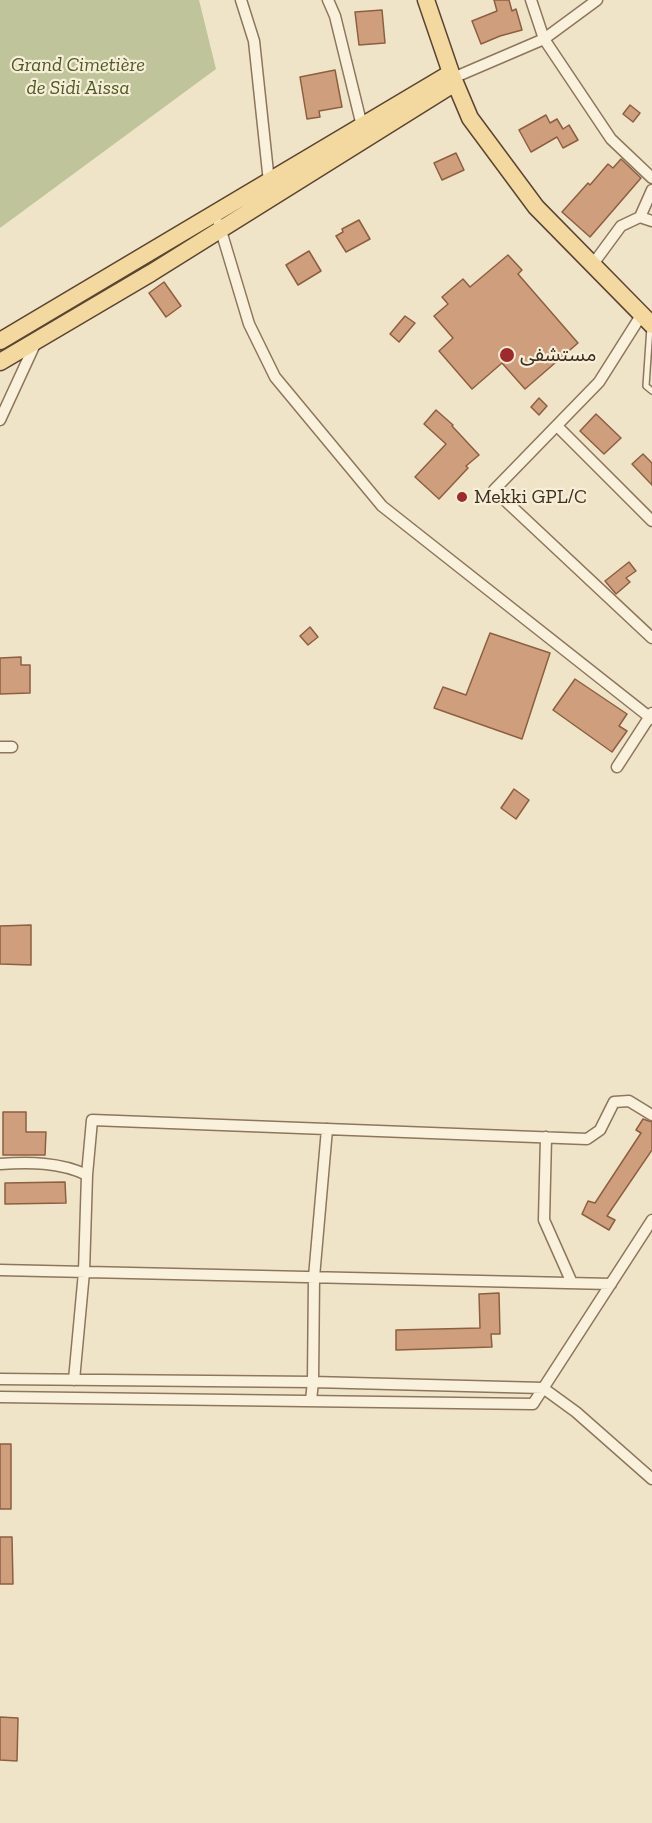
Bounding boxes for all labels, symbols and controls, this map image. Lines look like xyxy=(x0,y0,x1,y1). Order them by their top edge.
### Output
park label: Grand Cimetière de Sidi Aissa xyxy=(11,53,145,100)
place label: مستشفى xyxy=(520,343,597,367)
marker: مستشفى xyxy=(498,346,516,364)
place label: Mekki GPL/C xyxy=(474,485,587,509)
marker: Mekki GPL/C xyxy=(455,490,469,504)

